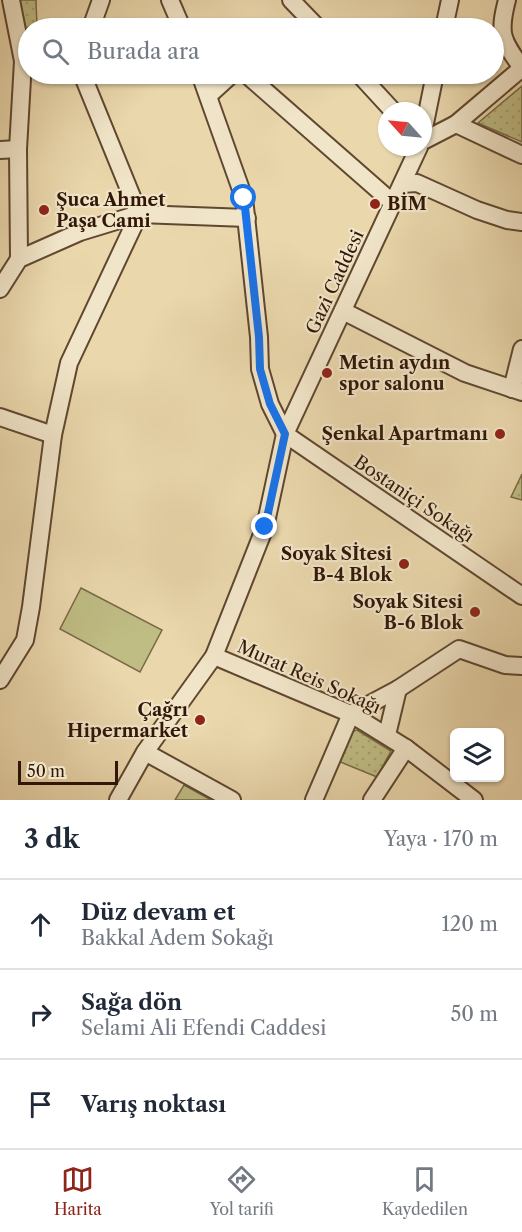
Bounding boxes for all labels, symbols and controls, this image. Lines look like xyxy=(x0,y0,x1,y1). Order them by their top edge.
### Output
search box xyxy=(18,18,504,84)
icon: search xyxy=(39,35,72,68)
text: Burada ara xyxy=(87,38,200,65)
north arrow xyxy=(378,102,432,156)
route start xyxy=(230,184,256,210)
place label: Şuca Ahmet Paşa Cami xyxy=(56,189,166,232)
place label: BİM xyxy=(387,192,427,215)
marker: BİM xyxy=(368,197,382,211)
marker: Şuca Ahmet Paşa Cami xyxy=(37,203,51,217)
street label: Gazi Caddesi xyxy=(301,226,369,338)
place label: Metin aydın spor salonu xyxy=(339,352,451,395)
marker: Metin aydın spor salonu xyxy=(320,366,334,380)
place label: Şenkal Apartmanı xyxy=(322,423,489,445)
marker: Şenkal Apartmanı xyxy=(493,427,507,441)
street label: Bostaniçi Sokağı xyxy=(350,451,479,548)
route end xyxy=(251,513,277,539)
place label: Soyak Sİtesi B-4 Blok xyxy=(281,542,393,586)
marker: Soyak Sİtesi B-4 Blok xyxy=(397,557,411,571)
place label: Soyak Sitesi B-6 Blok xyxy=(353,591,464,634)
marker: Soyak Sitesi B-6 Blok xyxy=(468,605,482,619)
street label: Murat Reis Sokağı xyxy=(234,636,385,719)
place label: Çağrı Hipermarket xyxy=(67,699,189,742)
marker: Çağrı Hipermarket xyxy=(193,713,207,727)
map controls xyxy=(450,728,504,782)
button: layers xyxy=(450,728,504,782)
scale bar xyxy=(18,758,118,786)
text: 50 m xyxy=(27,761,65,781)
text: 3 dk xyxy=(24,823,80,855)
text: Yaya · 170 m xyxy=(384,827,498,851)
text: Düz devam et xyxy=(81,899,235,926)
icon: ahead xyxy=(24,908,57,941)
text: 120 m xyxy=(441,912,498,936)
text: Bakkal Adem Sokağı xyxy=(81,926,274,950)
text: Sağa dön xyxy=(81,989,182,1016)
icon: right xyxy=(24,998,57,1031)
text: 50 m xyxy=(451,1002,498,1026)
text: Selami Ali Efendi Caddesi xyxy=(81,1016,326,1040)
icon: arrive xyxy=(24,1088,57,1121)
text: Varış noktası xyxy=(81,1091,226,1118)
tab: Harita xyxy=(54,1163,102,1219)
tab: Yol tarifi xyxy=(210,1163,274,1219)
tab: Kaydedilen xyxy=(382,1163,468,1219)

